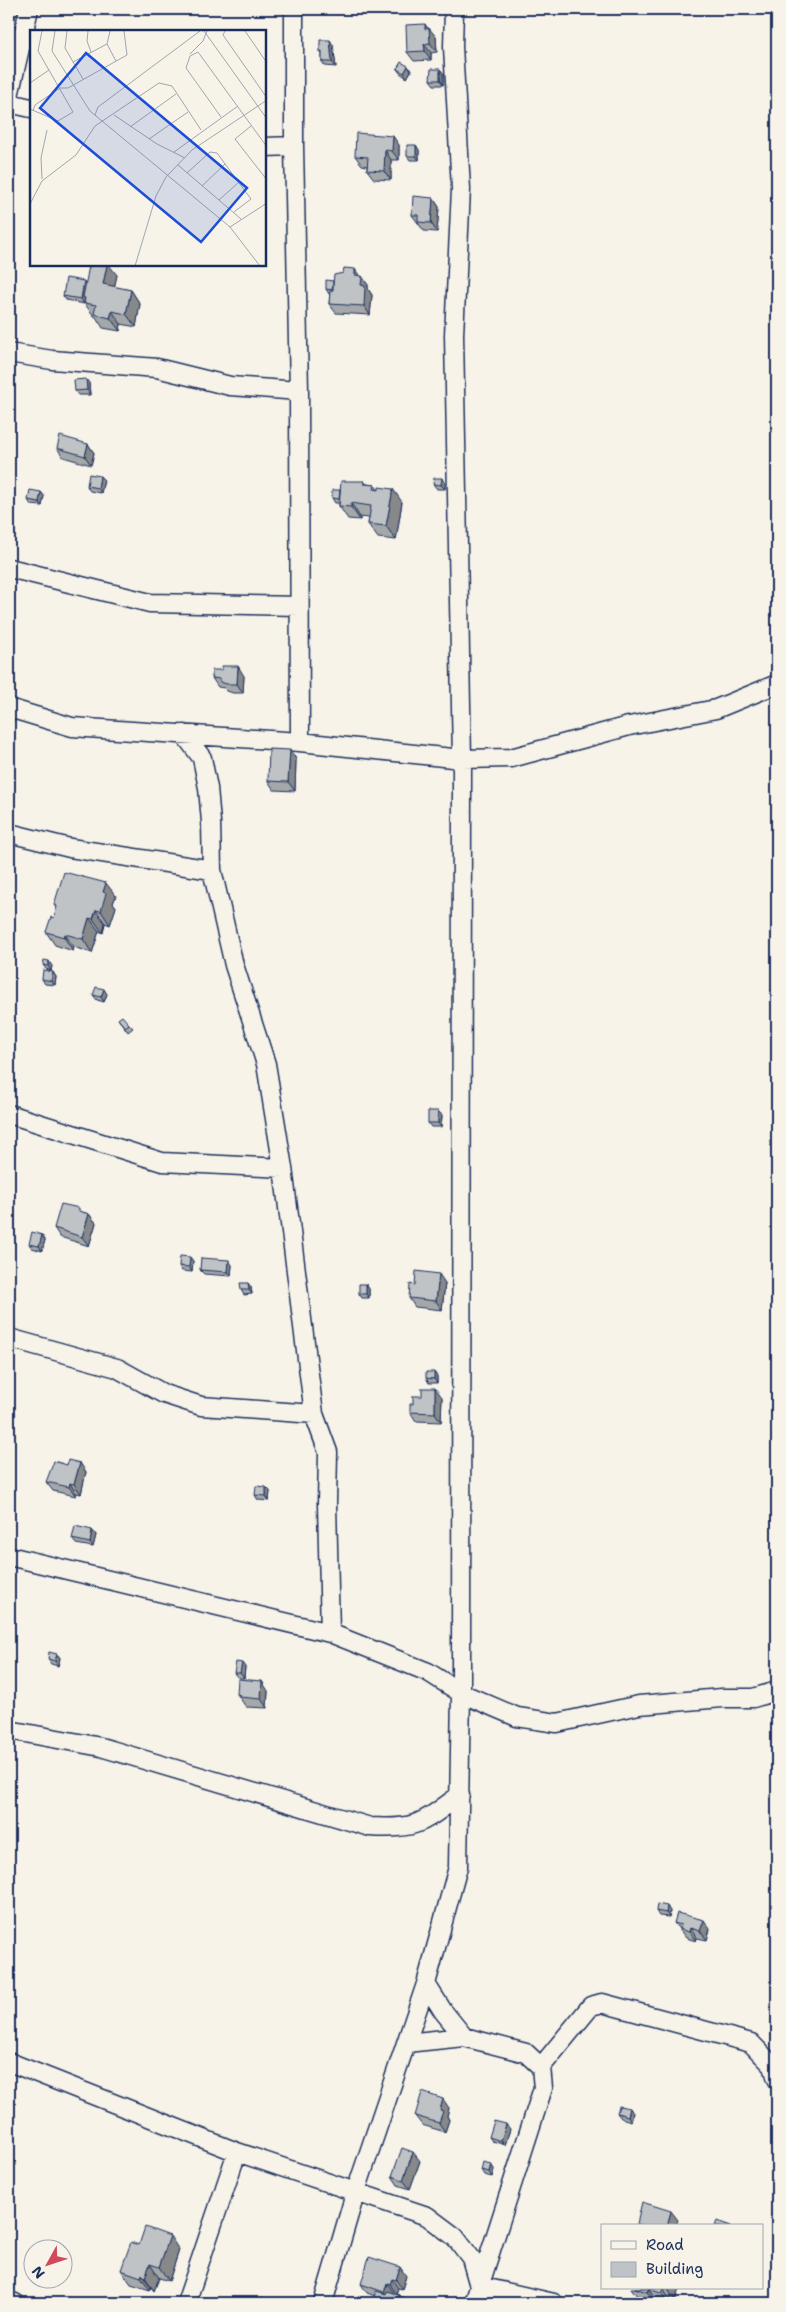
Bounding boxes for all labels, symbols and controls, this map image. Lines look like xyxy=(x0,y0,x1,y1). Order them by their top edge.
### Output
inset map xyxy=(30,30,266,266)
legend xyxy=(601,2224,764,2290)
text: Road xyxy=(646,2235,684,2255)
north arrow xyxy=(22,2240,72,2290)
text: Building xyxy=(646,2259,703,2279)
text: N xyxy=(28,2262,49,2282)

